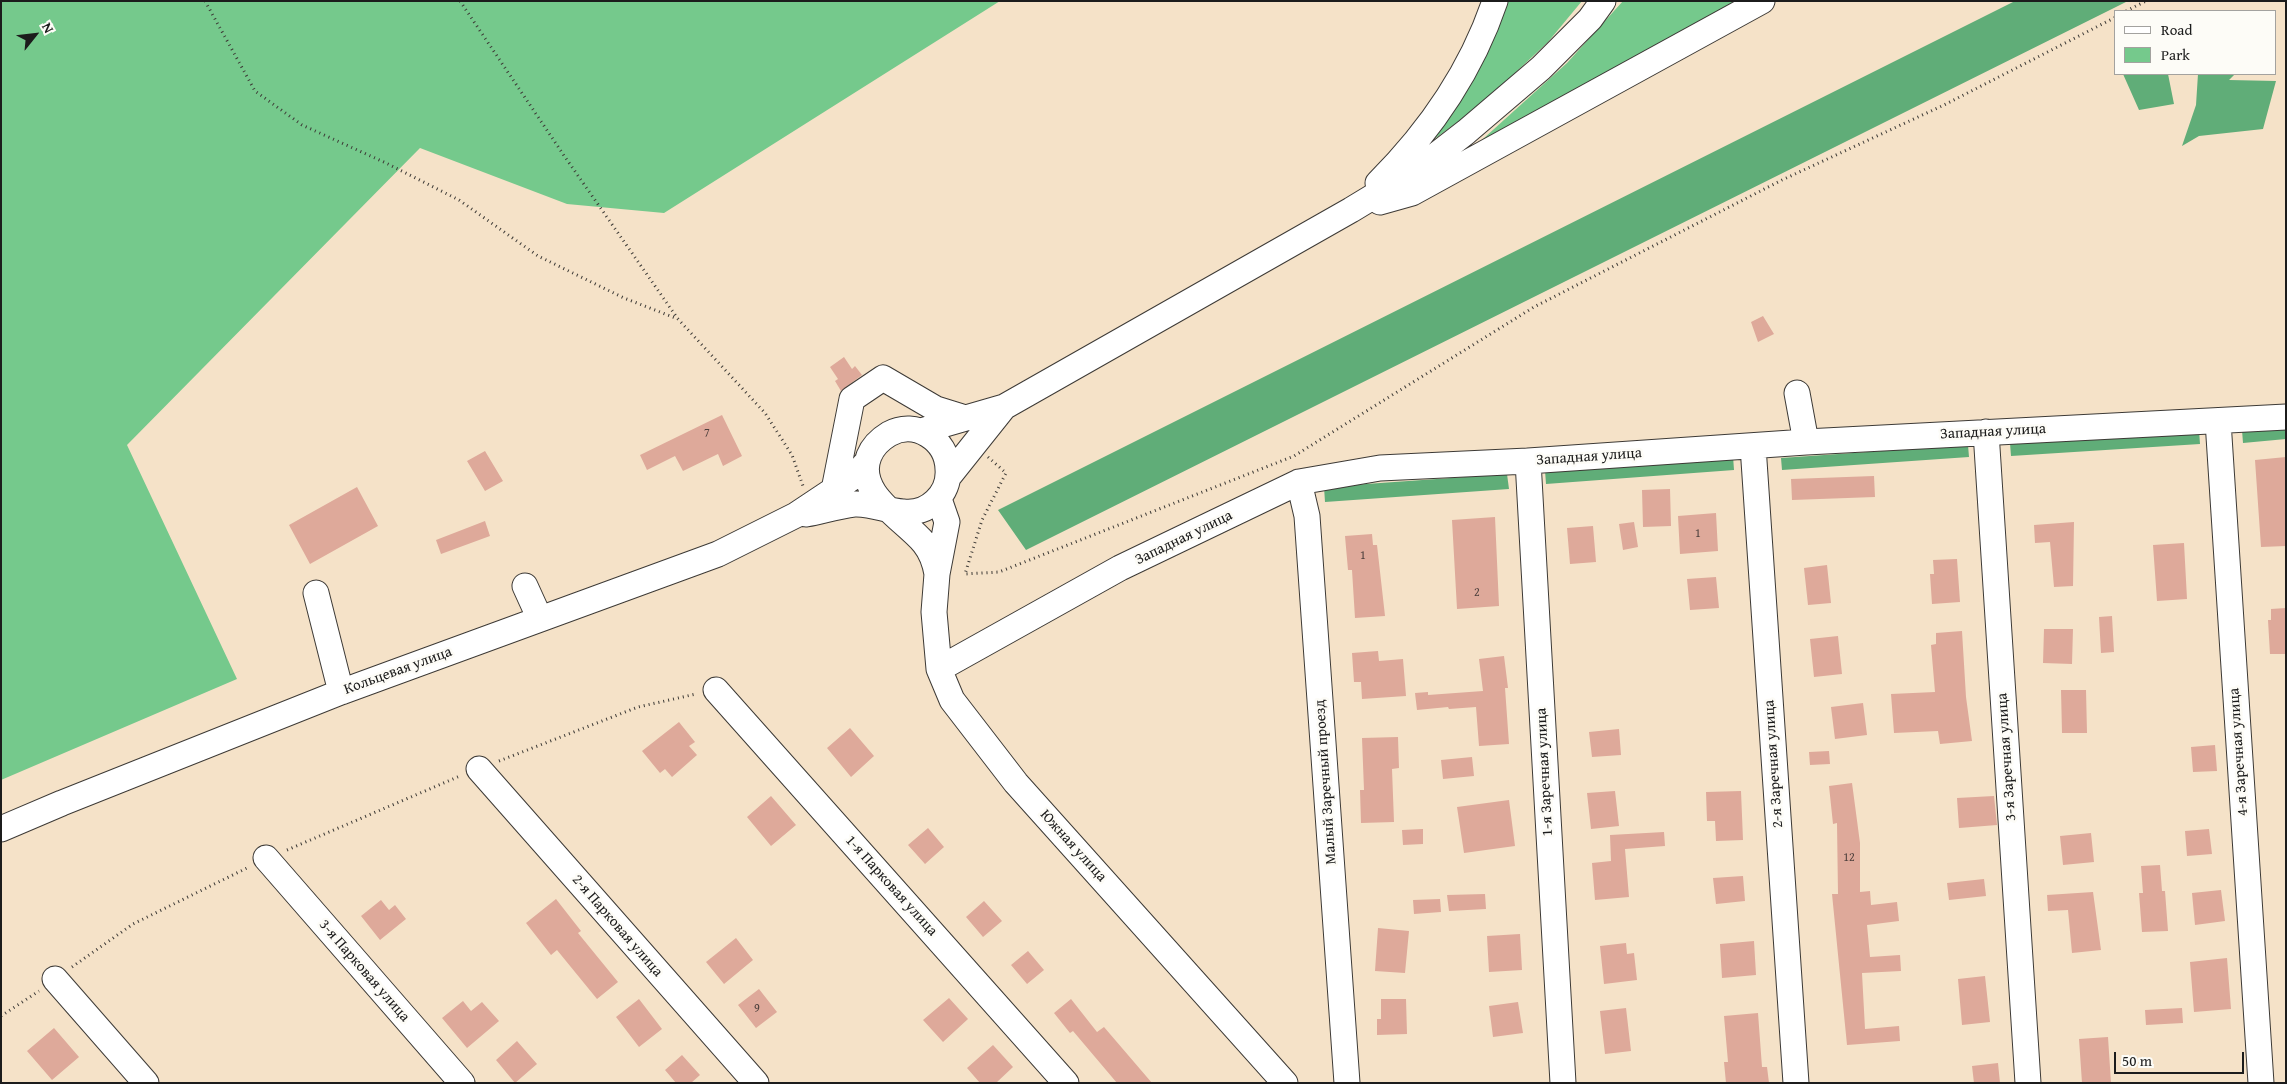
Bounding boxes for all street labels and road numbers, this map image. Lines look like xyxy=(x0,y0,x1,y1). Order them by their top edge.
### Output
street label: Западная улица xyxy=(1940,420,2046,444)
street label: Западная улица xyxy=(1536,444,1642,470)
street label: Западная улица xyxy=(1132,507,1236,569)
street label: Кольцевая улица xyxy=(342,643,454,699)
street label: 4-я Заречная улица xyxy=(2226,687,2252,817)
street label: 3-я Заречная улица xyxy=(1994,692,2020,822)
street label: Малый Заречный проезд xyxy=(1311,699,1341,865)
street label: 2-я Заречная улица xyxy=(1761,699,1787,829)
street label: 1-я Заречная улица xyxy=(1533,707,1557,837)
street label: Южная улица xyxy=(1036,806,1110,886)
street label: 1-я Парковая улица xyxy=(841,832,941,940)
street label: 2-я Парковая улица xyxy=(568,871,666,981)
street label: 3-я Парковая улица xyxy=(315,916,413,1026)

